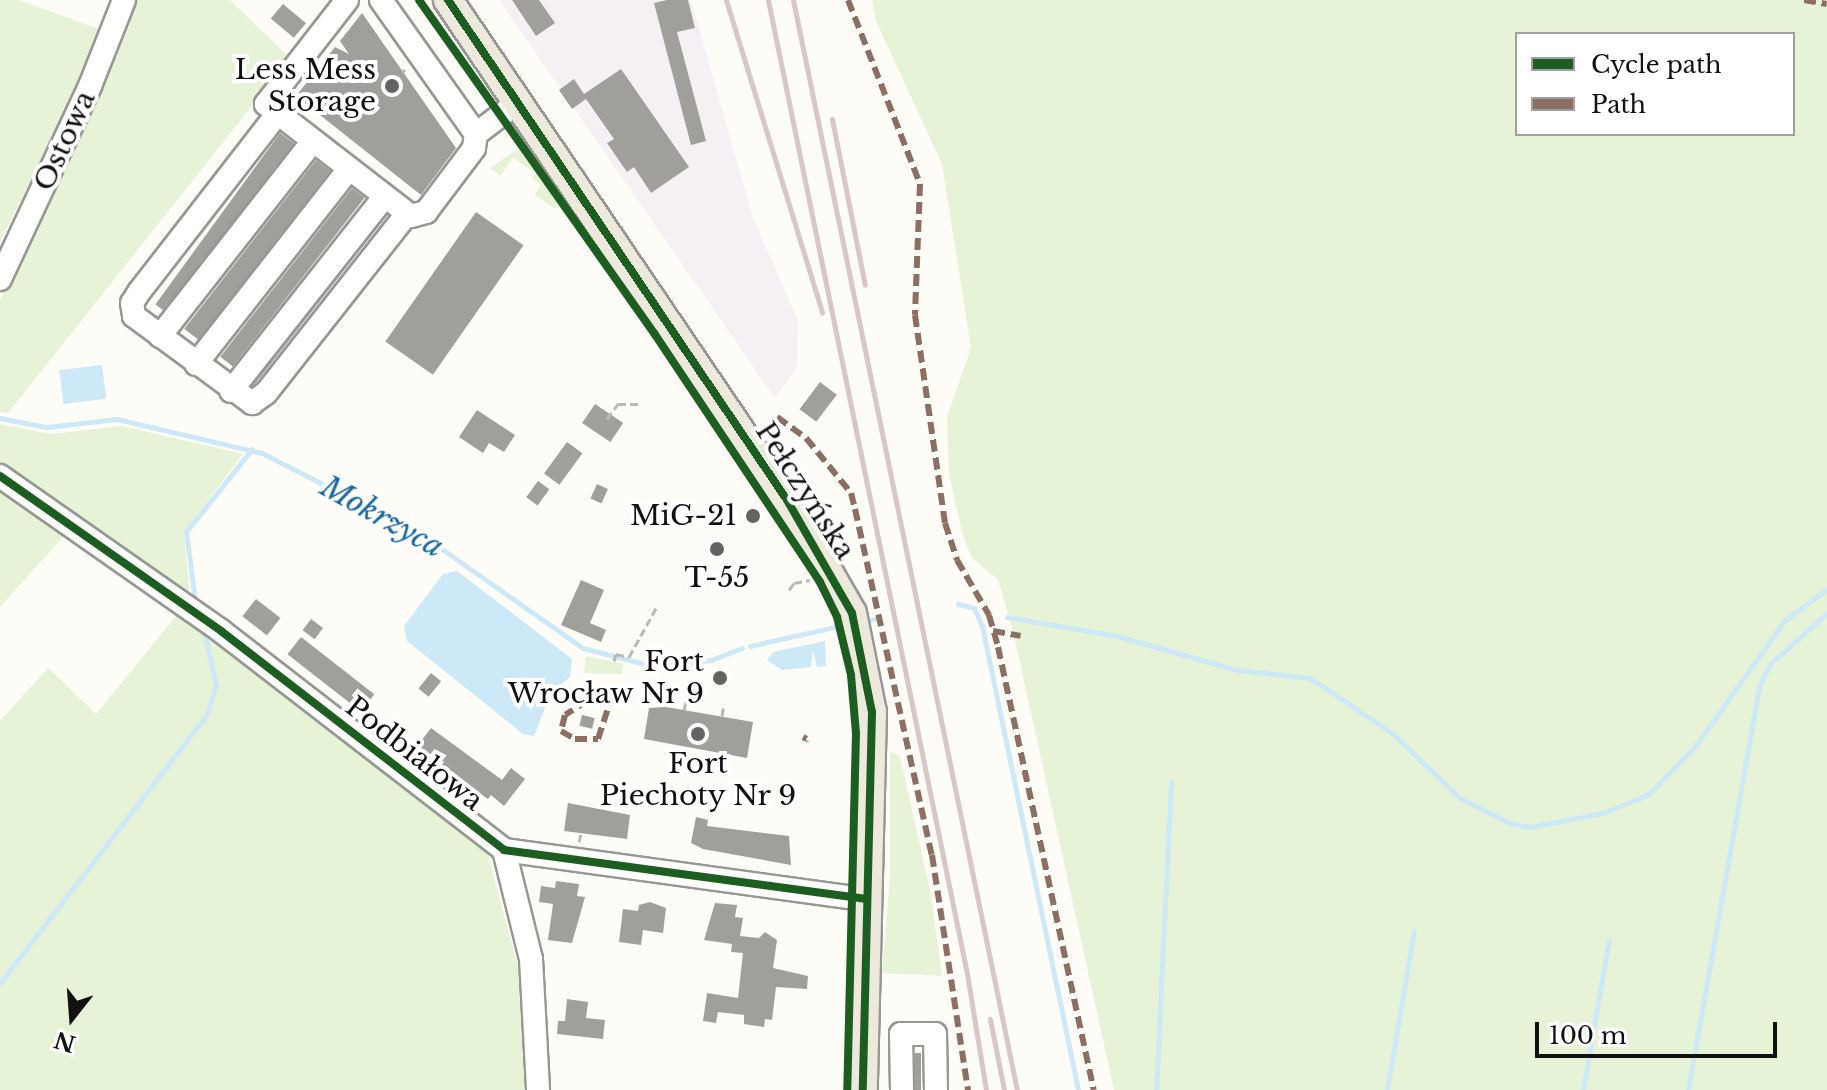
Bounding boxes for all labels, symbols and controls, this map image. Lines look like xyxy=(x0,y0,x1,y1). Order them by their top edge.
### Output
legend xyxy=(1515,32,1795,136)
text: Cycle path xyxy=(1591,50,1722,79)
place label: Less Mess Storage xyxy=(235,53,376,119)
marker: Less Mess Storage xyxy=(383,77,401,95)
street label: Ostowa xyxy=(27,86,103,196)
text: Path xyxy=(1591,90,1646,119)
street label: Pełczyńska xyxy=(748,416,862,566)
water label: Mokrzyca xyxy=(314,469,450,565)
place label: MiG-21 xyxy=(630,499,737,533)
marker: MiG-21 xyxy=(744,507,762,525)
marker: T-55 xyxy=(708,540,726,558)
place label: T-55 xyxy=(684,561,750,595)
place label: Fort Wrocław Nr 9 xyxy=(506,645,704,711)
marker: Fort Wrocław Nr 9 xyxy=(711,669,729,687)
street label: Podbiałowa xyxy=(339,690,489,818)
marker: Fort Piechoty Nr 9 xyxy=(689,725,707,743)
place label: Fort Piechoty Nr 9 xyxy=(599,747,797,813)
north arrow xyxy=(32,978,112,1058)
scale bar xyxy=(1539,1006,1781,1056)
text: 100 m xyxy=(1549,1021,1627,1050)
text: N xyxy=(51,1025,79,1057)

